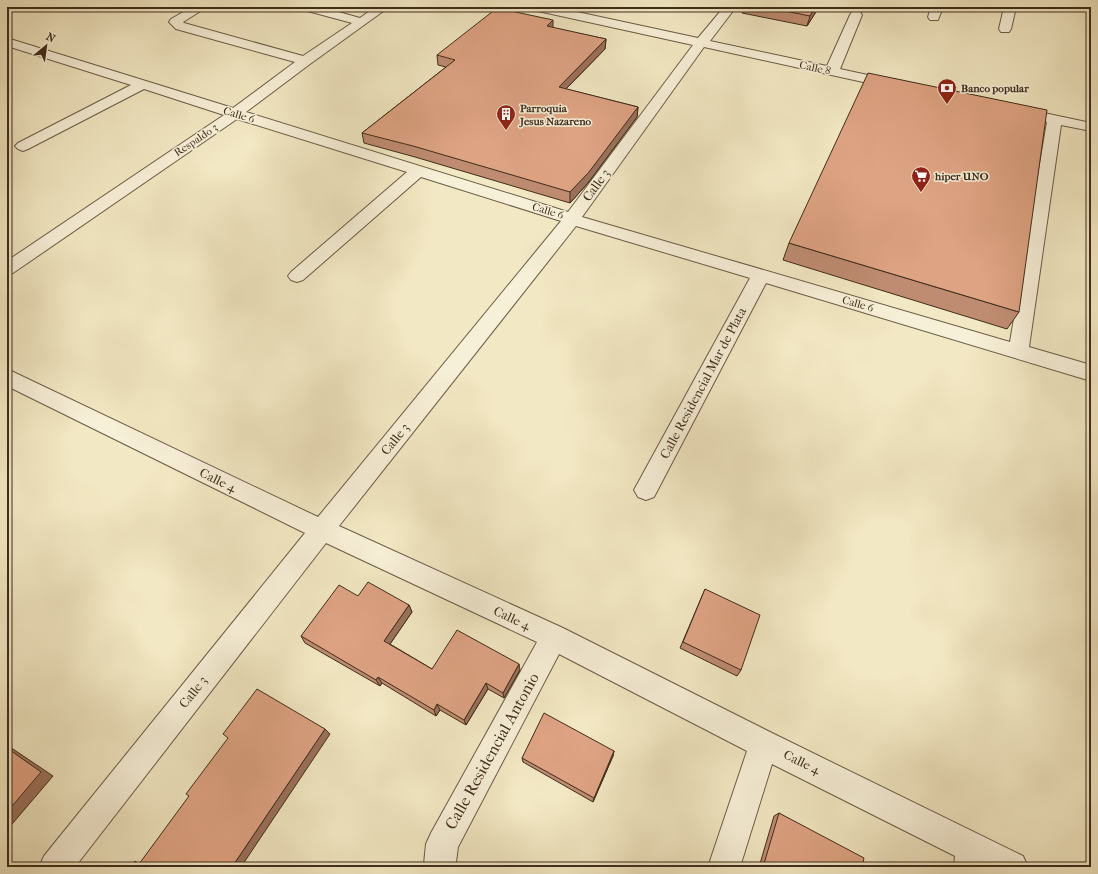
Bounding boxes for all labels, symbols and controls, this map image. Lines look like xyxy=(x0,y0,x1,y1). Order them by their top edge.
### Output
north arrow xyxy=(26,26,66,66)
text: N xyxy=(44,30,58,46)
street label: Calle 8 xyxy=(798,58,832,78)
bank icon: Banco popular xyxy=(936,77,958,105)
place label: Banco popular xyxy=(961,82,1029,95)
place label: Parroquia Jesus Nazareno xyxy=(519,102,592,128)
building icon: Parroquia Jesus Nazareno xyxy=(495,103,517,131)
street label: Calle 6 xyxy=(222,104,256,126)
street label: Respaldo 3 xyxy=(172,121,220,159)
supermarket icon: hiper UNO xyxy=(910,165,932,193)
street label: Calle 3 xyxy=(579,166,613,204)
place label: hiper UNO xyxy=(934,170,989,183)
street label: Calle 6 xyxy=(531,200,565,222)
street label: Calle 6 xyxy=(841,293,875,315)
street label: Calle Residencial Mar de Plata xyxy=(657,304,750,461)
street label: Calle 3 xyxy=(378,420,412,458)
street label: Calle 4 xyxy=(197,465,239,495)
street label: Calle 4 xyxy=(491,603,533,633)
street label: Calle Residencial Antonio xyxy=(441,669,543,833)
street label: Calle 3 xyxy=(176,673,210,711)
street label: Calle 4 xyxy=(781,747,823,777)

